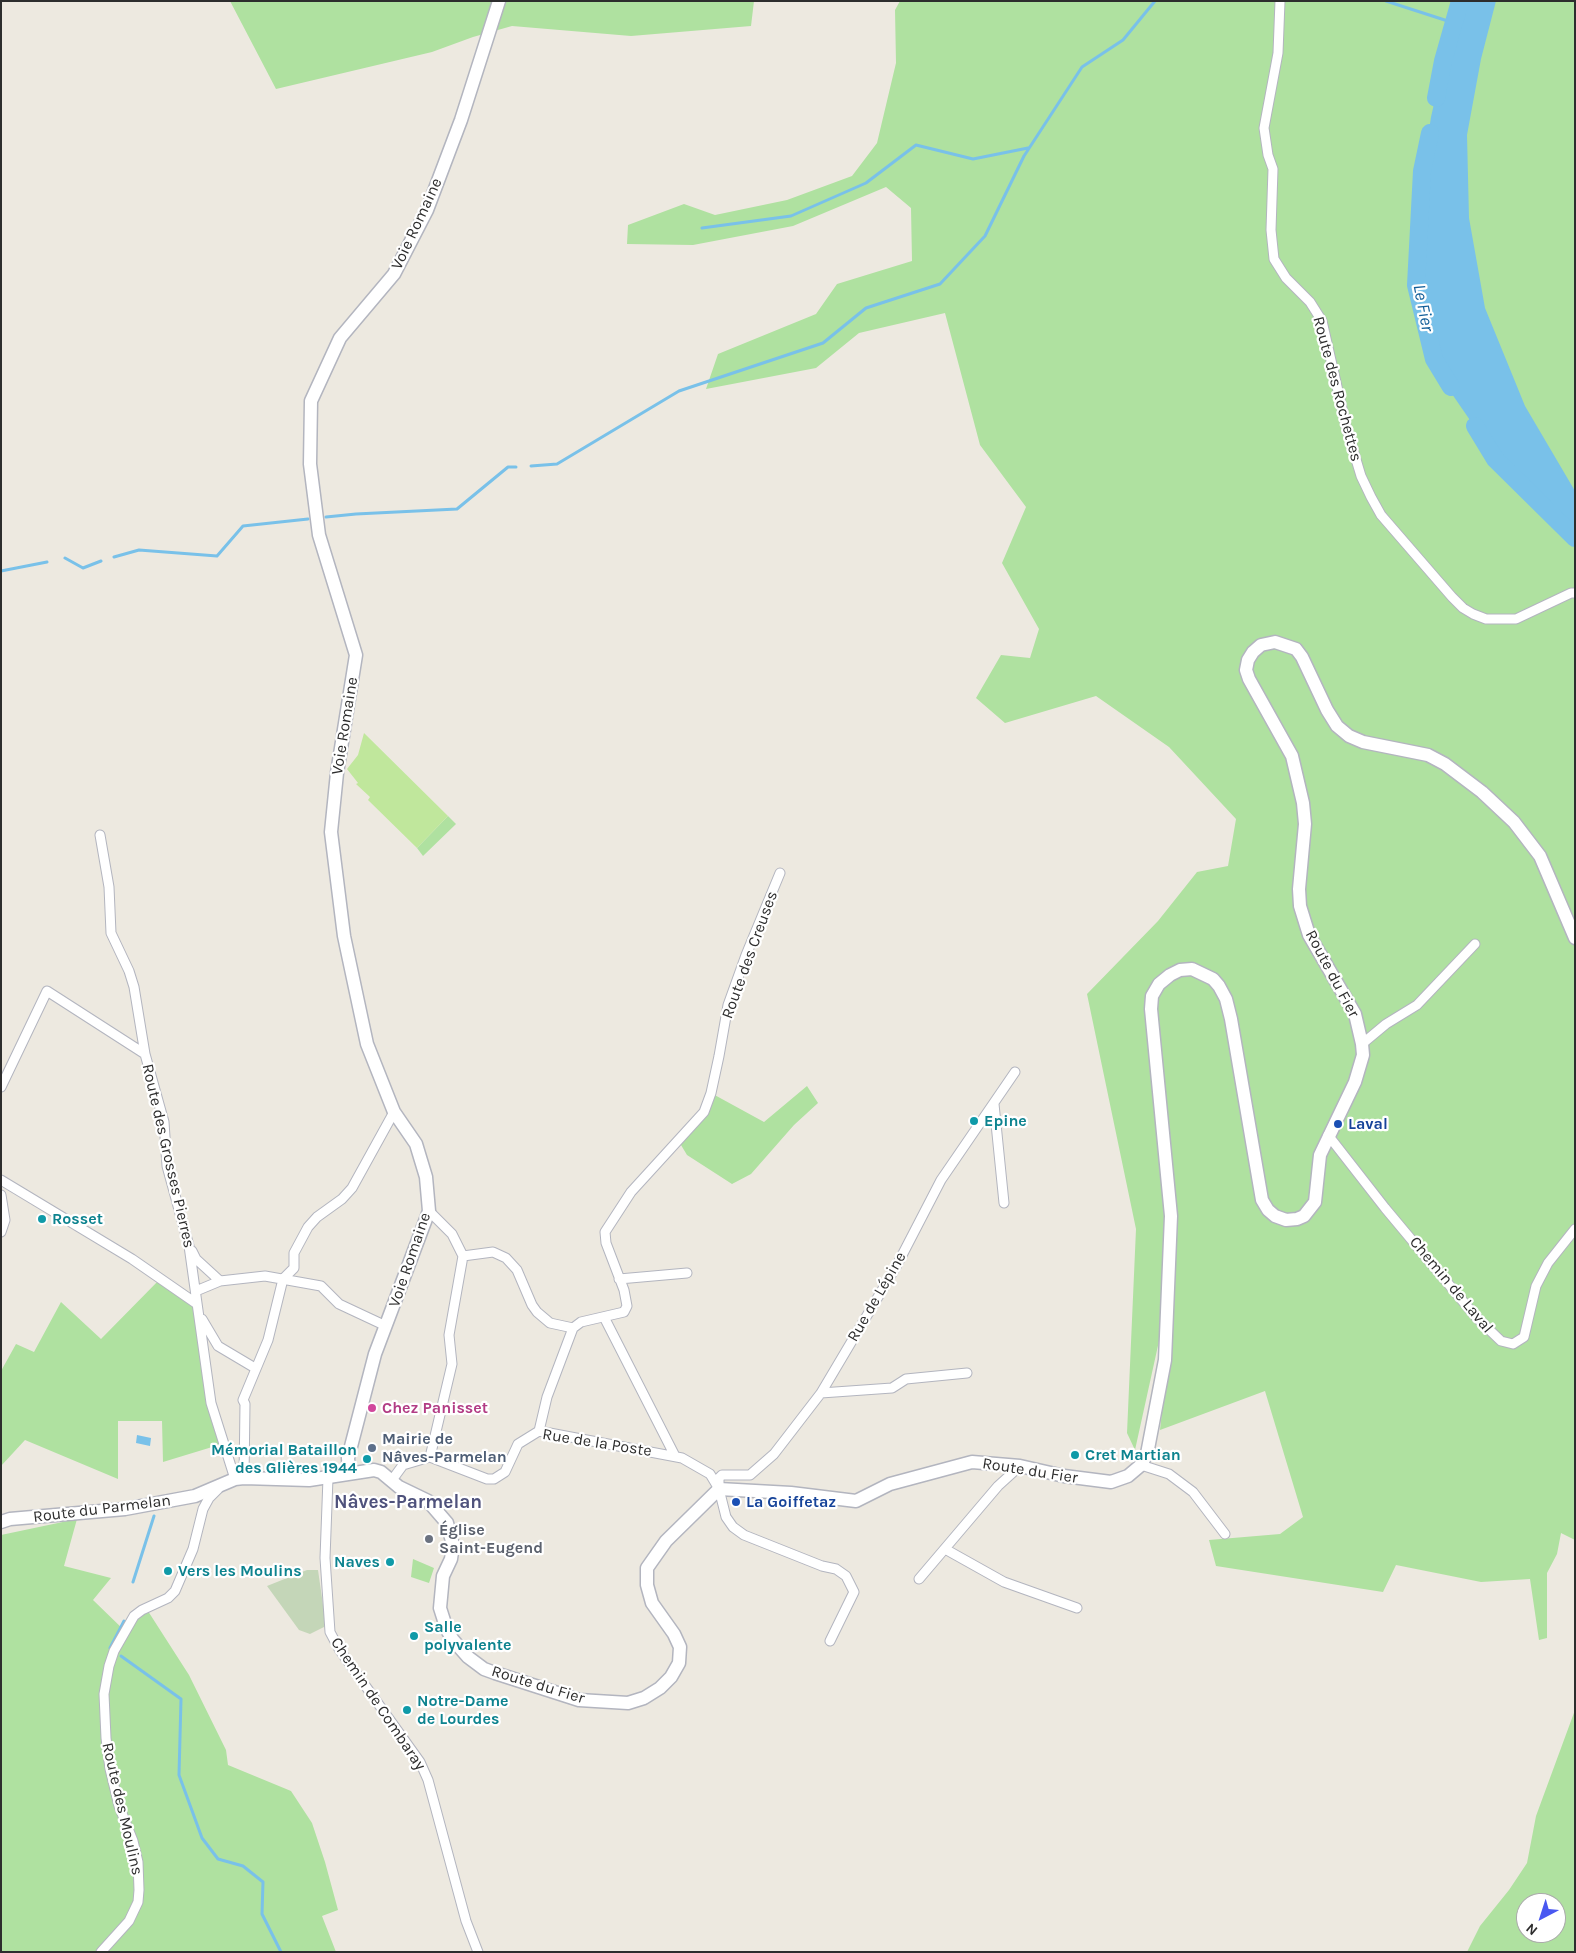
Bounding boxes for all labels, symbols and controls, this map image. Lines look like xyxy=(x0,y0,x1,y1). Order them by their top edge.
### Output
street label: Voie Romaine xyxy=(387,175,447,273)
water label: Le Fier xyxy=(1408,283,1438,333)
street label: Route des Rochettes xyxy=(1308,314,1366,464)
street label: Voie Romaine xyxy=(328,676,362,776)
street label: Route des Creuses xyxy=(718,888,782,1022)
street label: Route du Fier xyxy=(1301,927,1363,1021)
street label: Route des Grosses Pierres xyxy=(137,1062,199,1250)
place label: Epine xyxy=(984,1111,1027,1131)
place label: Laval xyxy=(1348,1114,1388,1134)
marker: Epine xyxy=(968,1115,980,1127)
marker: Laval xyxy=(1332,1118,1344,1130)
place label: Rosset xyxy=(52,1209,103,1229)
street label: Voie Romaine xyxy=(385,1210,435,1310)
marker: Rosset xyxy=(36,1213,48,1225)
street label: Chemin de Laval xyxy=(1405,1233,1497,1337)
street label: Rue de Lépine xyxy=(844,1249,910,1345)
place label: Chez Panisset xyxy=(382,1398,488,1418)
marker: Chez Panisset xyxy=(366,1402,378,1414)
street label: Rue de la Poste xyxy=(541,1425,653,1461)
place label: Mairie de Nâves-Parmelan xyxy=(382,1429,507,1467)
place label: Mémorial Bataillon des Glières 1944 xyxy=(211,1440,357,1478)
marker: Mairie de Nâves-Parmelan xyxy=(366,1442,378,1454)
place label: Cret Martian xyxy=(1085,1445,1181,1465)
marker: Cret Martian xyxy=(1069,1449,1081,1461)
marker: Mémorial Bataillon des Glières 1944 xyxy=(361,1453,373,1465)
street label: Route du Fier xyxy=(981,1454,1079,1488)
street label: Route du Parmelan xyxy=(32,1491,172,1527)
district label: Nâves-Parmelan xyxy=(334,1492,482,1514)
place label: La Goiffetaz xyxy=(746,1492,836,1512)
marker: La Goiffetaz xyxy=(730,1496,742,1508)
place label: Église Saint-Eugend xyxy=(439,1520,543,1558)
marker: Église Saint-Eugend xyxy=(423,1533,435,1545)
place label: Naves xyxy=(334,1552,380,1572)
marker: Naves xyxy=(384,1556,396,1568)
place label: Vers les Moulins xyxy=(178,1561,302,1581)
marker: Vers les Moulins xyxy=(162,1565,174,1577)
place label: Salle polyvalente xyxy=(424,1617,512,1655)
marker: Salle polyvalente xyxy=(408,1630,420,1642)
street label: Chemin de Combaray xyxy=(326,1634,430,1774)
street label: Route du Fier xyxy=(489,1662,587,1708)
place label: Notre-Dame de Lourdes xyxy=(417,1691,509,1729)
marker: Notre-Dame de Lourdes xyxy=(401,1704,413,1716)
street label: Route des Moulins xyxy=(97,1741,147,1877)
north arrow xyxy=(1516,1893,1566,1943)
text: N xyxy=(1522,1919,1541,1939)

